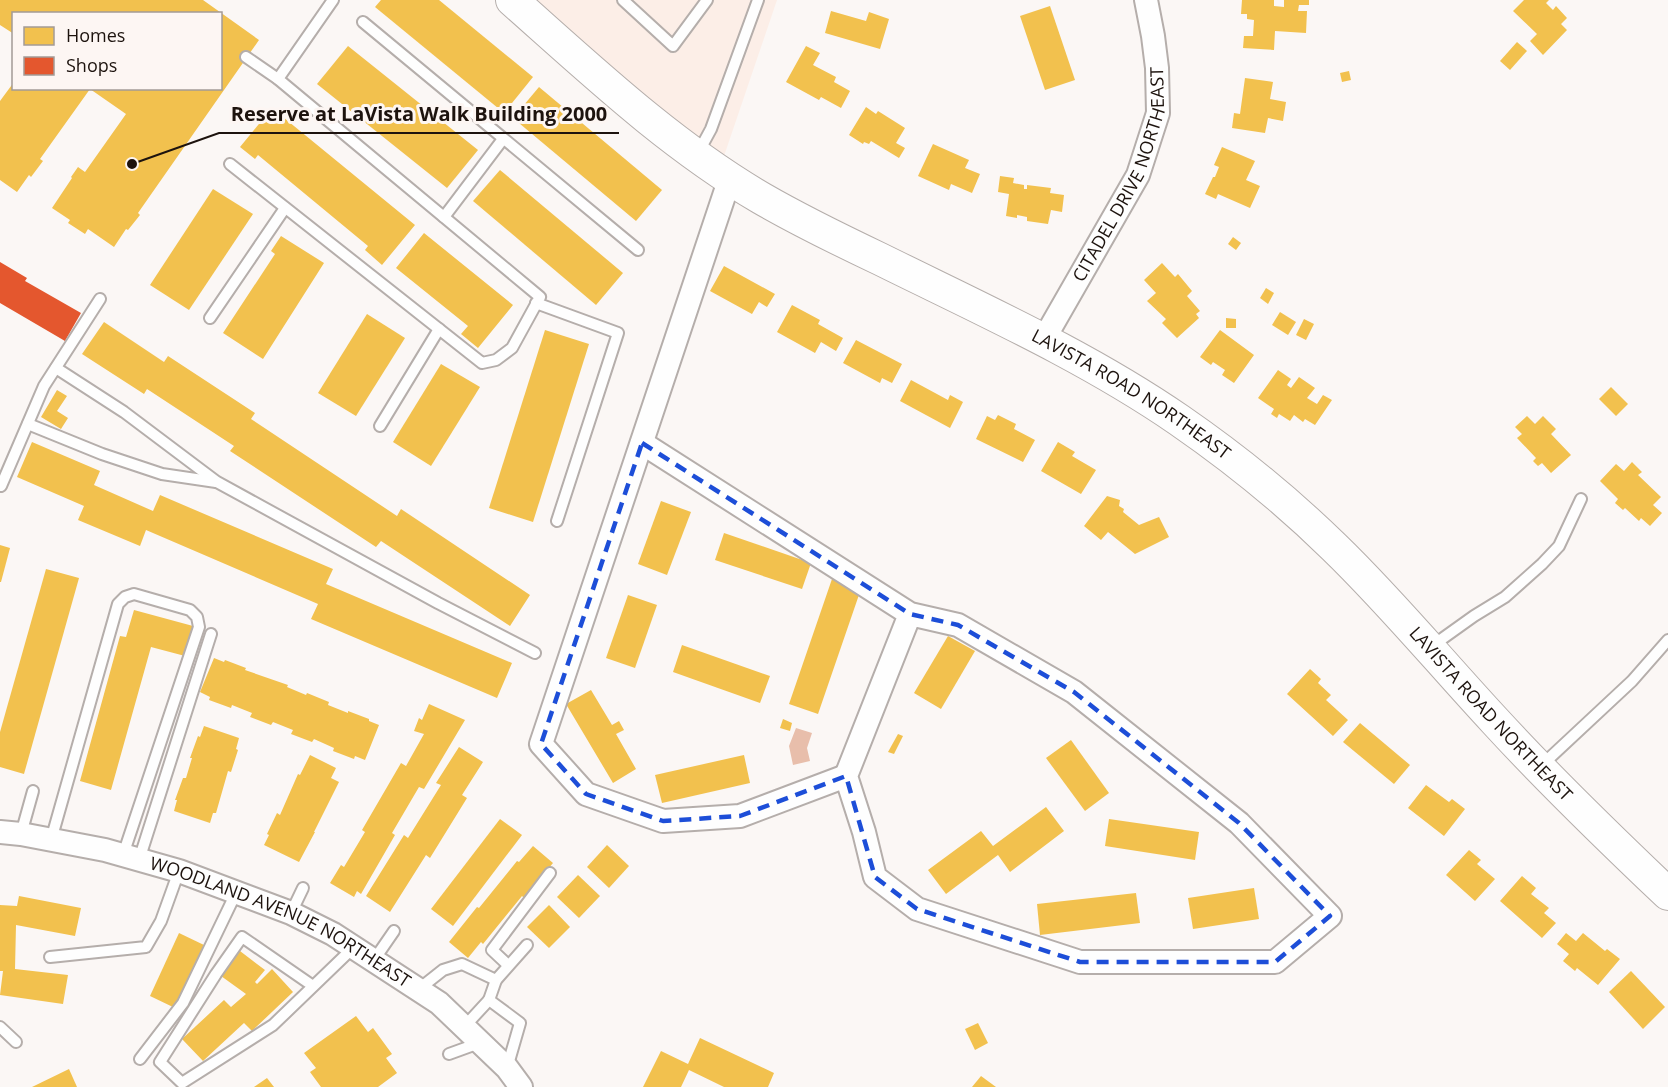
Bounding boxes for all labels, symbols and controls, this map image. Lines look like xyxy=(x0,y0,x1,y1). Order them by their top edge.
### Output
legend xyxy=(12,12,222,90)
text: Homes xyxy=(66,23,125,47)
text: Shops xyxy=(66,53,117,77)
street label: CITADEL DRIVE NORTHEAST xyxy=(1066,67,1170,286)
callout: Reserve at LaVista Walk Building 2000 xyxy=(219,95,619,133)
text: Reserve at LaVista Walk Building 2000 xyxy=(231,100,607,127)
street label: LAVISTA ROAD NORTHEAST xyxy=(1028,323,1236,464)
street label: LAVISTA ROAD NORTHEAST xyxy=(1405,621,1578,806)
street label: WOODLAND AVENUE NORTHEAST xyxy=(147,850,416,992)

